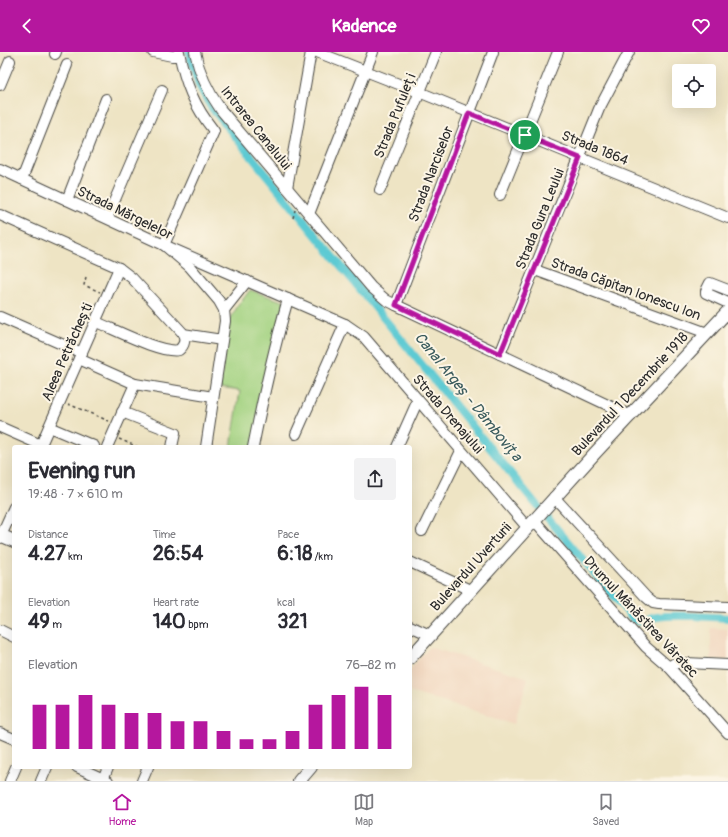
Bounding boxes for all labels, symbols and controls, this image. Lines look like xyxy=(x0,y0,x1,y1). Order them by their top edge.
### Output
icon: back xyxy=(16,15,38,37)
text: Kadence xyxy=(332,15,396,38)
icon: heart xyxy=(690,15,712,37)
map controls xyxy=(672,64,716,108)
button: locate xyxy=(672,64,716,108)
street label: Strada Pufuleți xyxy=(370,71,420,161)
street label: Intrarea Canalului xyxy=(217,83,295,174)
pin xyxy=(508,118,542,152)
street label: Strada Narciselor xyxy=(405,124,457,224)
icon: arrive xyxy=(514,124,536,146)
street label: Strada 1864 xyxy=(559,127,631,169)
street label: Strada Gura Leului xyxy=(512,166,568,272)
street label: Strada Mărgelelor xyxy=(75,183,175,243)
street label: Strada Căpitan Ionescu Ion xyxy=(549,254,703,324)
street label: Aleea Petrăchești xyxy=(38,300,96,404)
water label: Canal Argeș - Dâmbovița xyxy=(410,329,527,466)
street label: Bulevardul 1 Decembrie 1918 xyxy=(568,329,692,459)
street label: Strada Drenajului xyxy=(409,371,487,457)
text: Evening run xyxy=(28,457,136,485)
button: share xyxy=(354,458,396,500)
text: 19:48 · 7 × 610 m xyxy=(28,486,123,502)
street label: Bulevardul Uverturii xyxy=(427,519,516,615)
text: Distance xyxy=(28,528,68,541)
text: Time xyxy=(153,528,176,541)
text: Pace xyxy=(277,528,299,541)
text: 4.27 xyxy=(28,541,66,566)
text: 26:54 xyxy=(153,541,203,566)
text: 6:18 xyxy=(277,541,312,566)
text: km xyxy=(66,550,83,563)
text: /km xyxy=(312,550,333,563)
street label: Drumul Mânăstirea Văratec xyxy=(580,553,702,681)
text: Elevation xyxy=(28,596,70,609)
text: Heart rate xyxy=(153,596,199,609)
text: kcal xyxy=(277,596,295,609)
text: 49 xyxy=(28,609,50,634)
text: 140 xyxy=(153,609,186,634)
text: 321 xyxy=(277,609,308,634)
text: m xyxy=(50,618,62,631)
text: bpm xyxy=(186,618,209,631)
text: Elevation xyxy=(28,657,78,673)
text: 76–82 m xyxy=(346,657,396,673)
tab: Home xyxy=(108,791,136,828)
tab: Map xyxy=(353,791,375,828)
tab: Saved xyxy=(592,791,619,828)

